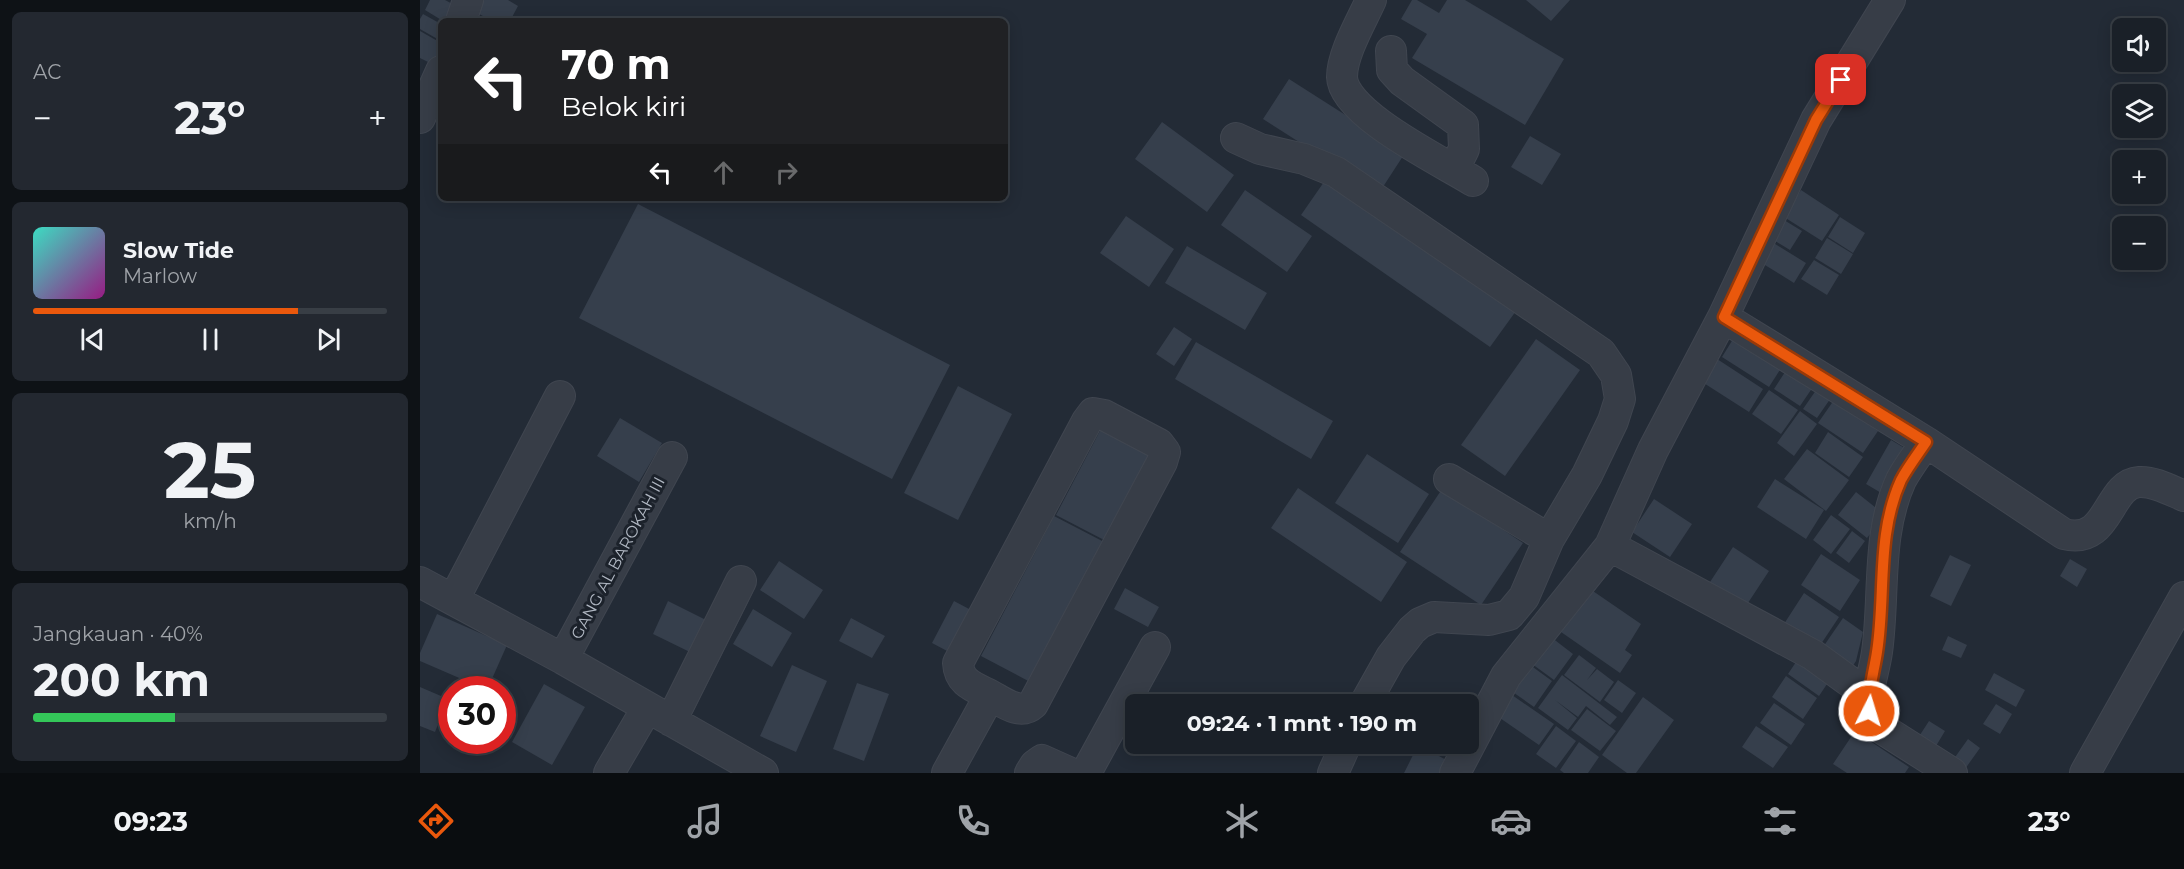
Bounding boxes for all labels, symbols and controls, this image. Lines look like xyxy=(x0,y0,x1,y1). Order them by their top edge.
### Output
map controls xyxy=(2112,18,2166,270)
button: sound xyxy=(2112,18,2166,72)
text: 70 m xyxy=(561,38,671,90)
icon: left xyxy=(462,42,540,120)
pin xyxy=(1815,54,1866,105)
text: AC xyxy=(33,60,61,84)
icon: arrive xyxy=(1824,63,1857,96)
button: layers xyxy=(2112,84,2166,138)
text: 23° xyxy=(174,90,246,145)
text: Belok kiri xyxy=(561,90,686,123)
text: − xyxy=(33,98,52,138)
text: + xyxy=(368,98,387,138)
button: + xyxy=(2112,150,2166,204)
icon: left xyxy=(644,156,677,189)
icon: ahead xyxy=(707,156,740,189)
icon: right xyxy=(770,156,803,189)
button: − xyxy=(2112,216,2166,270)
text: Slow Tide xyxy=(123,237,234,264)
text: Marlow xyxy=(123,264,197,288)
icon: previous xyxy=(76,323,109,356)
icon: pause xyxy=(194,323,227,356)
icon: next xyxy=(312,323,345,356)
text: 25 xyxy=(164,422,256,518)
street label: GANG AL BAROKAH III xyxy=(567,474,669,642)
text: km/h xyxy=(183,509,237,533)
text: Jangkauan · 40% xyxy=(33,622,203,646)
text: 200 km xyxy=(33,652,210,707)
speed limit sign: 30 xyxy=(438,676,516,754)
position arrow xyxy=(1837,679,1901,743)
text: 09:24 · 1 mnt · 190 m xyxy=(1187,710,1417,737)
icon: directions xyxy=(415,800,457,842)
icon: music xyxy=(684,800,726,842)
icon: phone xyxy=(952,800,994,842)
icon: climate xyxy=(1221,800,1263,842)
icon: car xyxy=(1490,800,1532,842)
icon: filters xyxy=(1759,800,1801,842)
text: 09:23 xyxy=(113,805,188,838)
text: 23° xyxy=(2028,805,2071,838)

